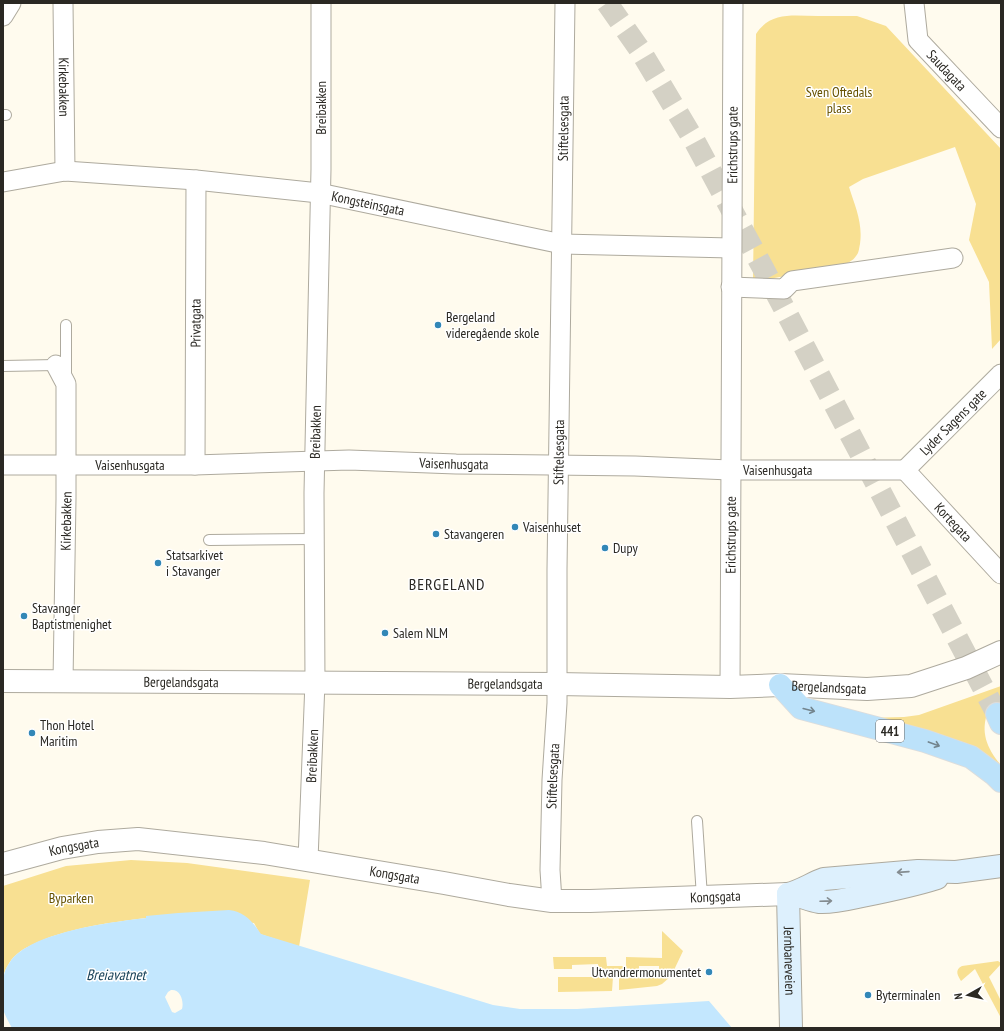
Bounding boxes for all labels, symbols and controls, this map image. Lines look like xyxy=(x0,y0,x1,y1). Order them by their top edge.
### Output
street label: Saudagata xyxy=(923,46,971,95)
street label: Kirkebakken xyxy=(55,57,73,117)
street label: Breibakken xyxy=(312,81,330,135)
park label: Sven Oftedals plass xyxy=(806,83,873,117)
street label: Stiftelsesgata xyxy=(554,95,573,161)
street label: Erichstrups gate xyxy=(723,106,742,184)
street label: Kongsteinsgata xyxy=(330,187,406,220)
street label: Privatgata xyxy=(186,299,205,347)
place label: Bergeland videregående skole xyxy=(446,308,540,342)
marker: Bergeland videregående skole xyxy=(433,320,443,330)
street label: Lyder Sagens gate xyxy=(916,385,990,459)
street label: Breibakken xyxy=(306,405,325,459)
street label: Stiftelsesgata xyxy=(549,419,568,485)
street label: Vaisenhusgata xyxy=(418,454,489,473)
street label: Vaisenhusgata xyxy=(94,456,165,474)
street label: Vaisenhusgata xyxy=(742,461,812,479)
street label: Kirkebakken xyxy=(56,491,76,551)
street label: Erichstrups gate xyxy=(721,496,740,574)
street label: Kortegata xyxy=(931,499,976,546)
place label: Vaisenhuset xyxy=(522,518,581,536)
marker: Vaisenhuset xyxy=(510,522,520,532)
place label: Stavangeren xyxy=(444,525,504,543)
marker: Stavangeren xyxy=(431,529,441,539)
place label: Dupy xyxy=(613,539,638,557)
marker: Dupy xyxy=(600,543,610,553)
place label: Statsarkivet i Stavanger xyxy=(166,546,223,580)
marker: Statsarkivet i Stavanger xyxy=(153,558,163,568)
district label: BERGELAND xyxy=(409,574,485,594)
place label: Stavanger Baptistmenighet xyxy=(32,599,112,633)
marker: Stavanger Baptistmenighet xyxy=(19,611,29,621)
place label: Salem NLM xyxy=(393,624,448,642)
marker: Salem NLM xyxy=(380,628,390,638)
street label: Bergelandsgata xyxy=(143,673,219,691)
street label: Bergelandsgata xyxy=(467,675,543,693)
street label: Bergelandsgata xyxy=(791,677,867,698)
one-way arrow xyxy=(802,707,815,714)
place label: Thon Hotel Maritim xyxy=(40,716,95,750)
road number: 441 xyxy=(876,720,904,742)
marker: Thon Hotel Maritim xyxy=(27,728,37,738)
street label: Breibakken xyxy=(302,729,322,783)
one-way arrow xyxy=(928,741,940,749)
street label: Stiftelsesgata xyxy=(542,743,563,809)
street label: Kongsgata xyxy=(47,833,100,860)
street label: Kongsgata xyxy=(368,862,421,888)
one-way arrow xyxy=(897,869,910,876)
street label: Kongsgata xyxy=(690,887,741,906)
park label: Byparken xyxy=(49,889,93,907)
one-way arrow xyxy=(819,898,832,905)
street label: Jernbaneveien xyxy=(780,925,799,996)
place label: Utvandrermonumentet xyxy=(591,963,701,981)
water label: Breiavatnet xyxy=(86,965,148,984)
marker: Utvandrermonumentet xyxy=(704,967,714,977)
north arrow xyxy=(948,975,988,1015)
place label: Byterminalen xyxy=(876,986,940,1004)
marker: Byterminalen xyxy=(863,990,873,1000)
text: N xyxy=(951,992,965,1000)

